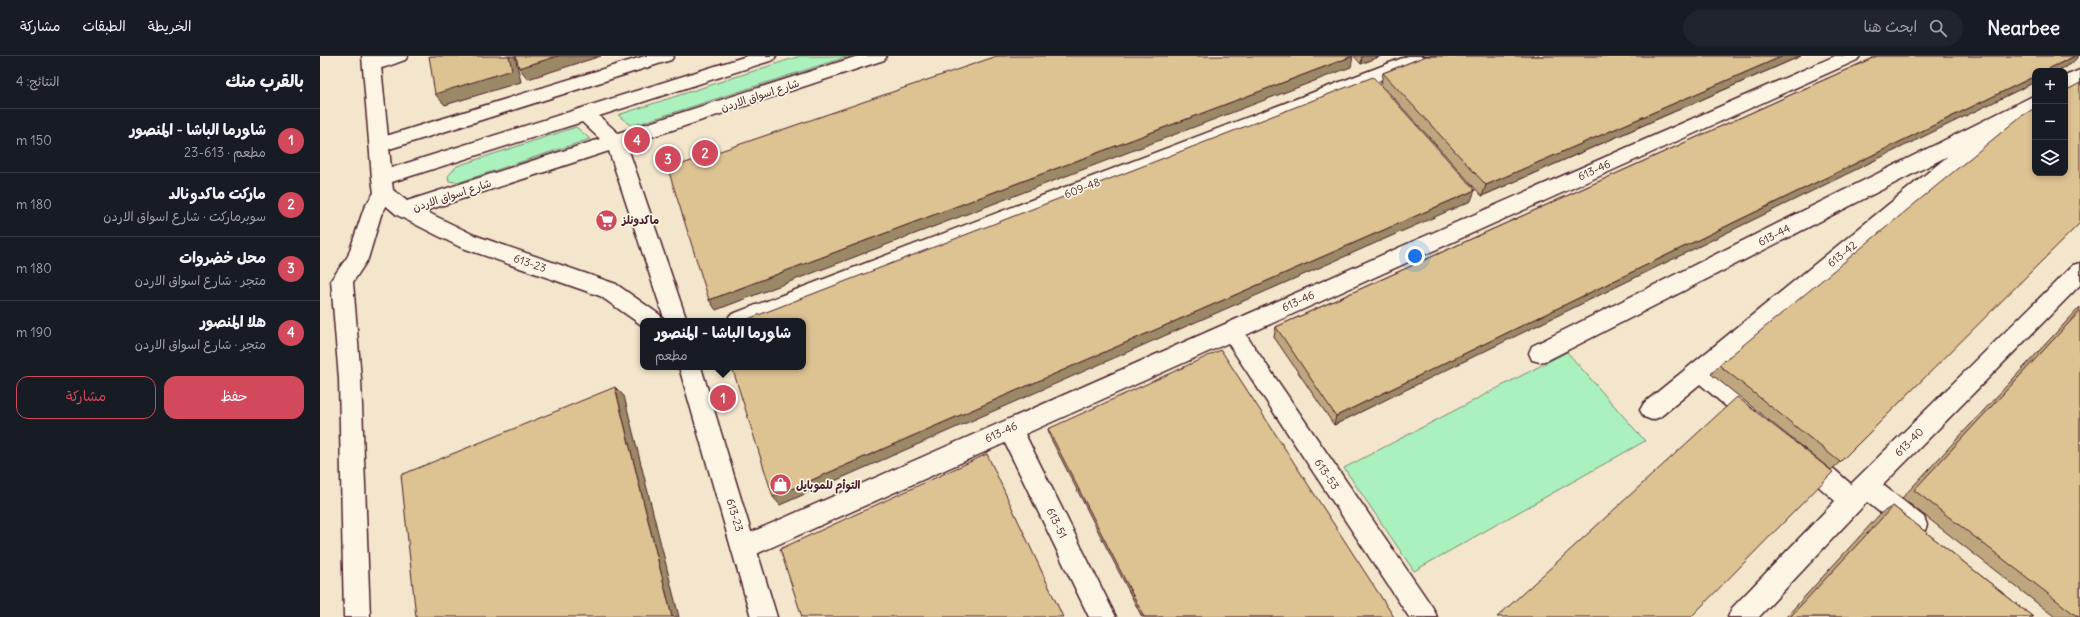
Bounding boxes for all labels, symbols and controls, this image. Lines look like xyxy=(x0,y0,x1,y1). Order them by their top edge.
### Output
search box xyxy=(1683,10,1963,46)
text: Nearbee xyxy=(1987,16,2060,40)
text: مشاركة xyxy=(20,17,60,35)
text: الطبقات xyxy=(82,17,126,35)
text: الخريطة xyxy=(148,17,191,35)
text: ابحث هنا xyxy=(1863,17,1917,36)
icon: search xyxy=(1927,17,1949,39)
map controls xyxy=(2032,68,2068,176)
button: + xyxy=(2032,68,2068,104)
text: بالقرب منك xyxy=(225,70,304,92)
text: النتائج: 4 xyxy=(16,73,60,90)
street label: شارع اسواق الاردن xyxy=(719,76,802,116)
button: − xyxy=(2032,104,2068,140)
text: شاورما الباشا - المنصور xyxy=(130,120,266,139)
pin: 4 xyxy=(624,125,650,155)
text: 150 m xyxy=(16,132,52,149)
text: 1 xyxy=(288,132,294,149)
pin: 2 xyxy=(692,138,718,168)
button: layers xyxy=(2032,140,2068,176)
text: مطعم · 613-23 xyxy=(184,144,266,161)
pin: 3 xyxy=(655,144,681,174)
street label: 613-46 xyxy=(1575,157,1613,183)
street label: 609-48 xyxy=(1062,175,1102,201)
street label: شارع اسواق الاردن xyxy=(411,176,494,216)
text: ماركت ماكدونالد xyxy=(168,184,266,203)
text: 180 m xyxy=(16,196,52,213)
text: 2 xyxy=(287,196,295,213)
supermarket icon: ماكدونلز xyxy=(593,207,619,233)
text: سوبرماركت · شارع اسواق الاردن xyxy=(103,208,266,225)
place label: ماكدونلز xyxy=(621,213,659,227)
street label: 613-44 xyxy=(1756,221,1792,249)
street label: 613-42 xyxy=(1824,238,1860,270)
your location xyxy=(1405,246,1425,266)
text: محل خضروات xyxy=(179,248,266,267)
street label: 613-23 xyxy=(512,251,548,275)
text: 180 m xyxy=(16,260,52,277)
text: 3 xyxy=(287,260,295,277)
text: متجر · شارع اسواق الاردن xyxy=(135,272,266,289)
street label: 613-46 xyxy=(1279,288,1317,314)
text: هلا المنصور xyxy=(200,312,266,331)
popup xyxy=(640,318,806,370)
text: شاورما الباشا - المنصور xyxy=(655,323,791,342)
text: 190 m xyxy=(16,324,52,341)
text: 4 xyxy=(287,324,295,341)
text: متجر · شارع اسواق الاردن xyxy=(135,336,266,353)
text: مطعم xyxy=(655,347,688,364)
button: مشاركة xyxy=(16,376,156,419)
button: حفظ xyxy=(164,376,304,419)
pin: 1 xyxy=(710,383,736,413)
street label: 613-46 xyxy=(982,419,1020,445)
street label: 613-40 xyxy=(1892,425,1926,459)
street label: 613-53 xyxy=(1312,456,1342,492)
shop icon: التوأم للموبايل xyxy=(767,472,793,498)
place label: التوأم للموبايل xyxy=(796,478,861,494)
street label: 613-23 xyxy=(723,497,747,533)
street label: 613-51 xyxy=(1044,505,1070,541)

